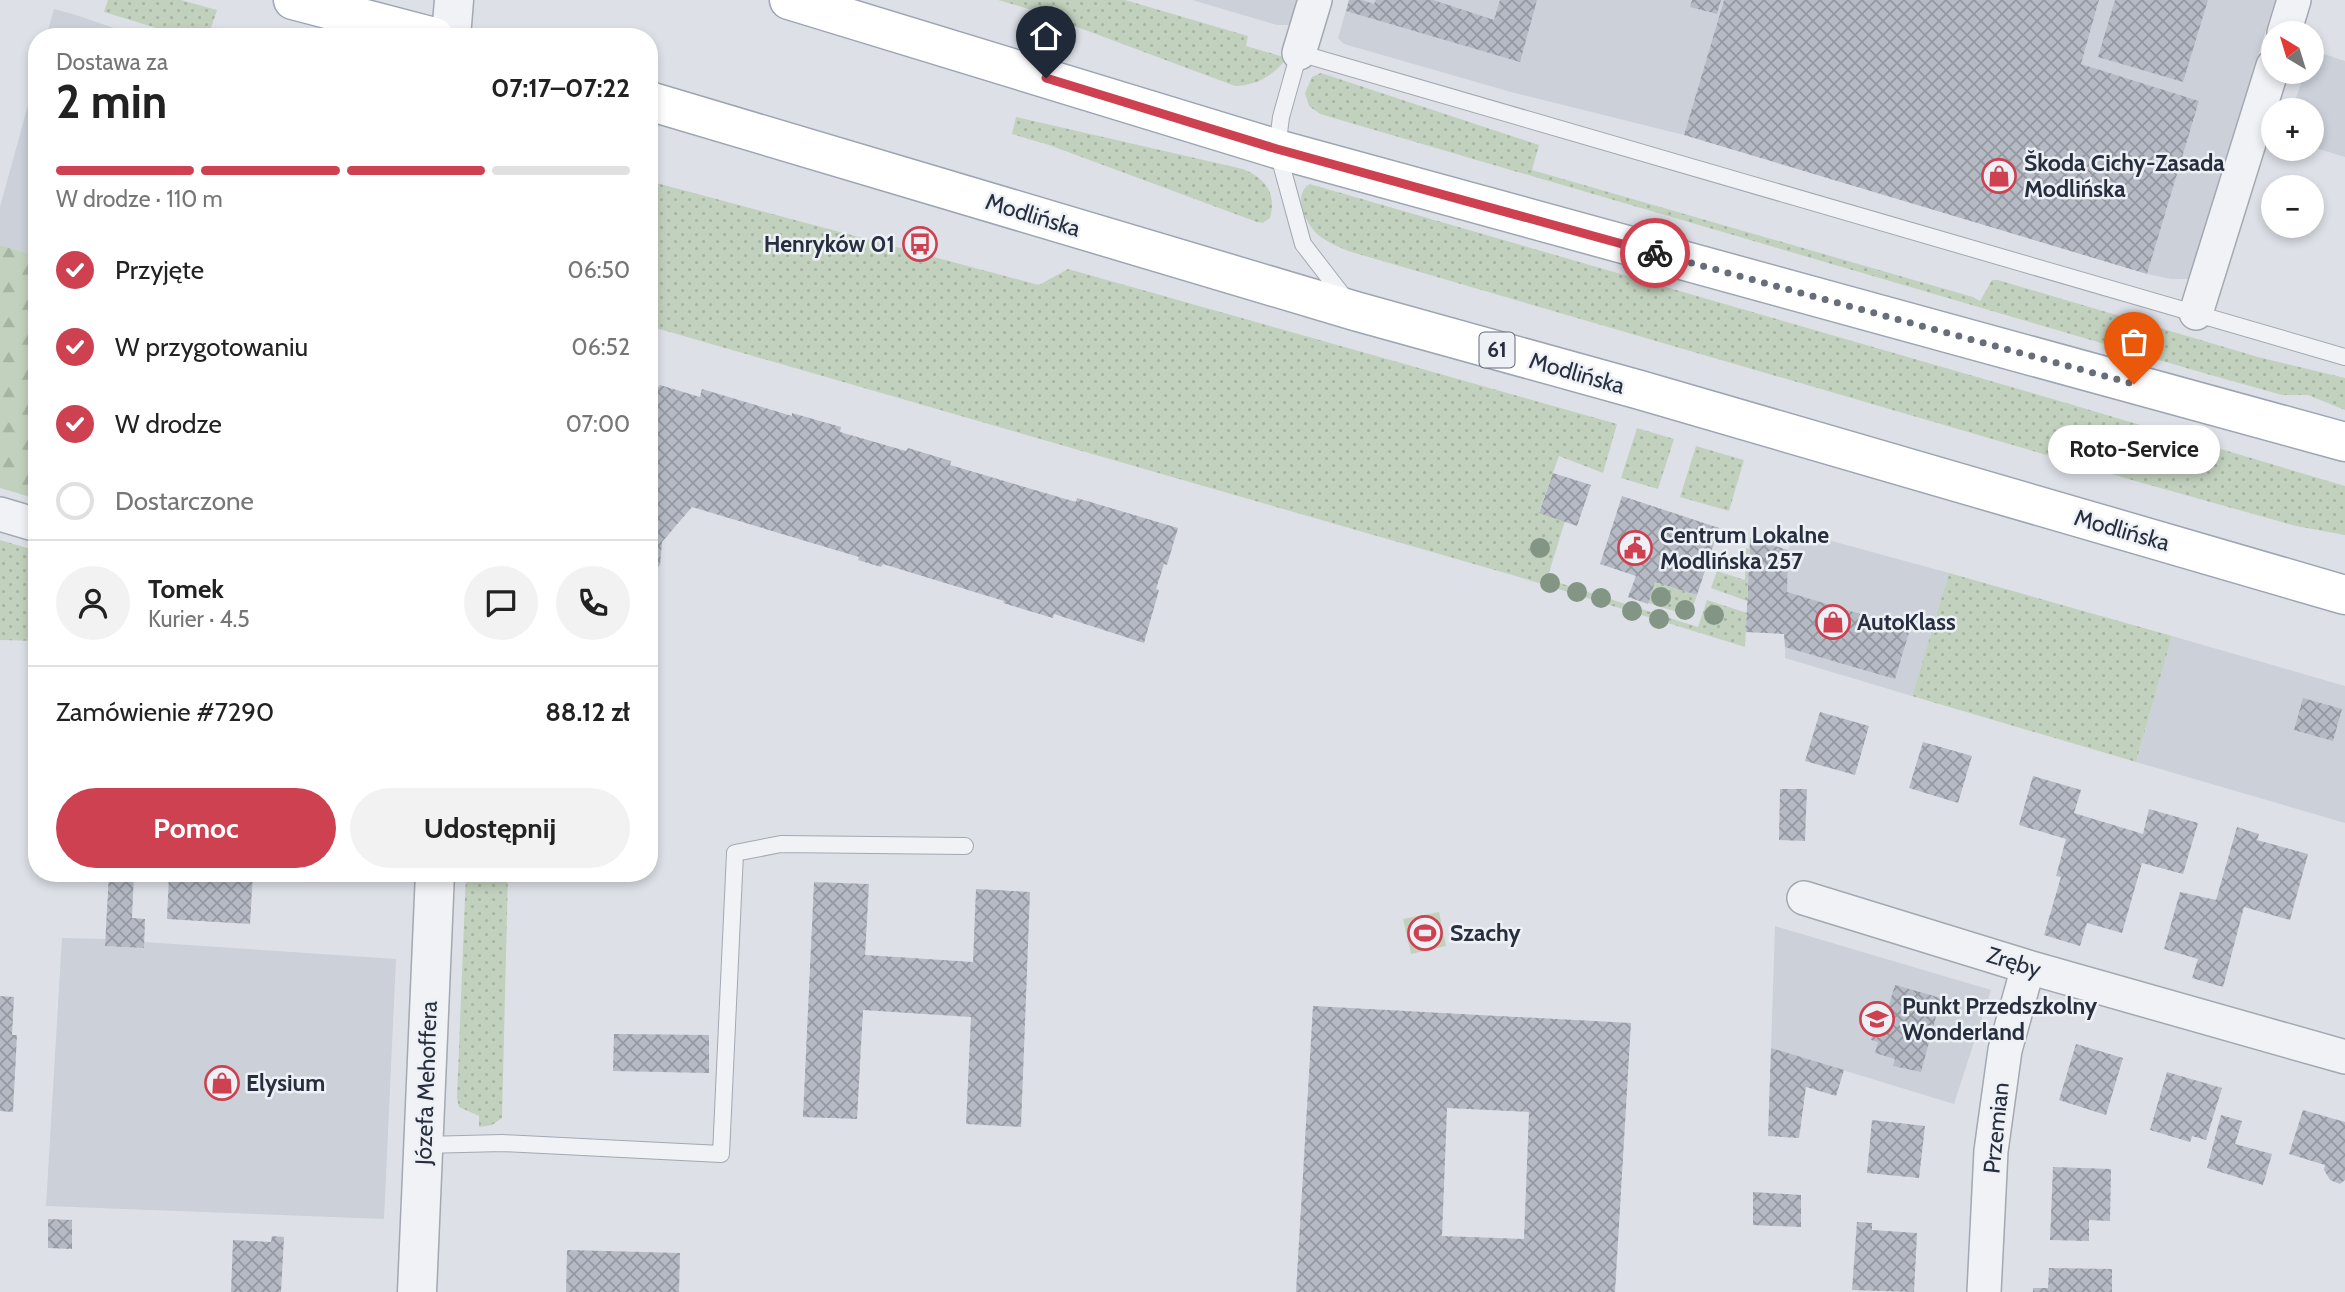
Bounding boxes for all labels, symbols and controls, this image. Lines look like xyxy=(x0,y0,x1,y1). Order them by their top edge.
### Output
pin xyxy=(1016,6,1076,78)
icon: home xyxy=(1027,17,1065,55)
north arrow xyxy=(2261,21,2324,84)
map controls xyxy=(2261,21,2324,238)
text: Dostawa za xyxy=(56,48,168,76)
text: 07:17–07:22 xyxy=(491,72,630,104)
text: 2 min xyxy=(56,74,167,130)
button: + xyxy=(2261,98,2324,161)
place label: Škoda Cichy-Zasada Modlińska xyxy=(2024,149,2225,203)
shop icon: Škoda Cichy-Zasada Modlińska xyxy=(1980,157,2018,195)
button: − xyxy=(2261,175,2324,238)
text: W drodze · 110 m xyxy=(56,185,223,213)
street label: Modlińska xyxy=(982,187,1084,243)
courier xyxy=(1620,218,1690,288)
bus stop icon: Henryków 01 xyxy=(901,225,939,263)
place label: Henryków 01 xyxy=(764,230,895,258)
icon: bike xyxy=(1636,234,1674,272)
icon: check xyxy=(56,251,94,289)
text: Przyjęte xyxy=(115,254,204,286)
text: 06:50 xyxy=(568,256,630,284)
pin xyxy=(2104,312,2164,384)
icon: bag xyxy=(2115,323,2153,361)
icon: check xyxy=(56,328,94,366)
text: W przygotowaniu xyxy=(115,331,308,363)
road number: 61 xyxy=(1480,332,1514,368)
text: 06:52 xyxy=(572,333,630,361)
street label: Modlińska xyxy=(1526,346,1628,400)
icon: check xyxy=(56,405,94,443)
text: W drodze xyxy=(115,408,222,440)
text: 07:00 xyxy=(566,410,630,438)
callout: Roto-Service xyxy=(2048,426,2220,475)
text: Roto-Service xyxy=(2069,435,2199,463)
text: Dostarczone xyxy=(115,485,254,517)
street label: Modlińska xyxy=(2071,503,2173,557)
place label: Centrum Lokalne Modlińska 257 xyxy=(1660,521,1829,575)
public building icon: Centrum Lokalne Modlińska 257 xyxy=(1616,529,1654,567)
button: person xyxy=(56,566,130,640)
button: chat xyxy=(464,566,538,640)
button: phone xyxy=(556,566,630,640)
text: Tomek xyxy=(148,573,224,605)
shop icon: AutoKlass xyxy=(1814,603,1852,641)
text: Kurier · 4.5 xyxy=(148,605,250,633)
place label: AutoKlass xyxy=(1857,608,1956,636)
text: Zamówienie #7290 xyxy=(56,696,274,728)
text: 88.12 zł xyxy=(545,696,630,728)
button: Pomoc xyxy=(56,788,336,868)
button: Udostępnij xyxy=(350,788,630,868)
sports icon: Szachy xyxy=(1406,914,1444,952)
place label: Szachy xyxy=(1450,919,1521,947)
street label: Zręby xyxy=(1983,941,2045,984)
place label: Punkt Przedszkolny Wonderland xyxy=(1902,992,2098,1046)
street label: Józefa Mehoffera xyxy=(409,1000,443,1167)
school or university icon: Punkt Przedszkolny Wonderland xyxy=(1858,1000,1896,1038)
shop icon: Elysium xyxy=(203,1064,241,1102)
place label: Elysium xyxy=(246,1069,325,1097)
street label: Przemian xyxy=(1977,1081,2015,1175)

